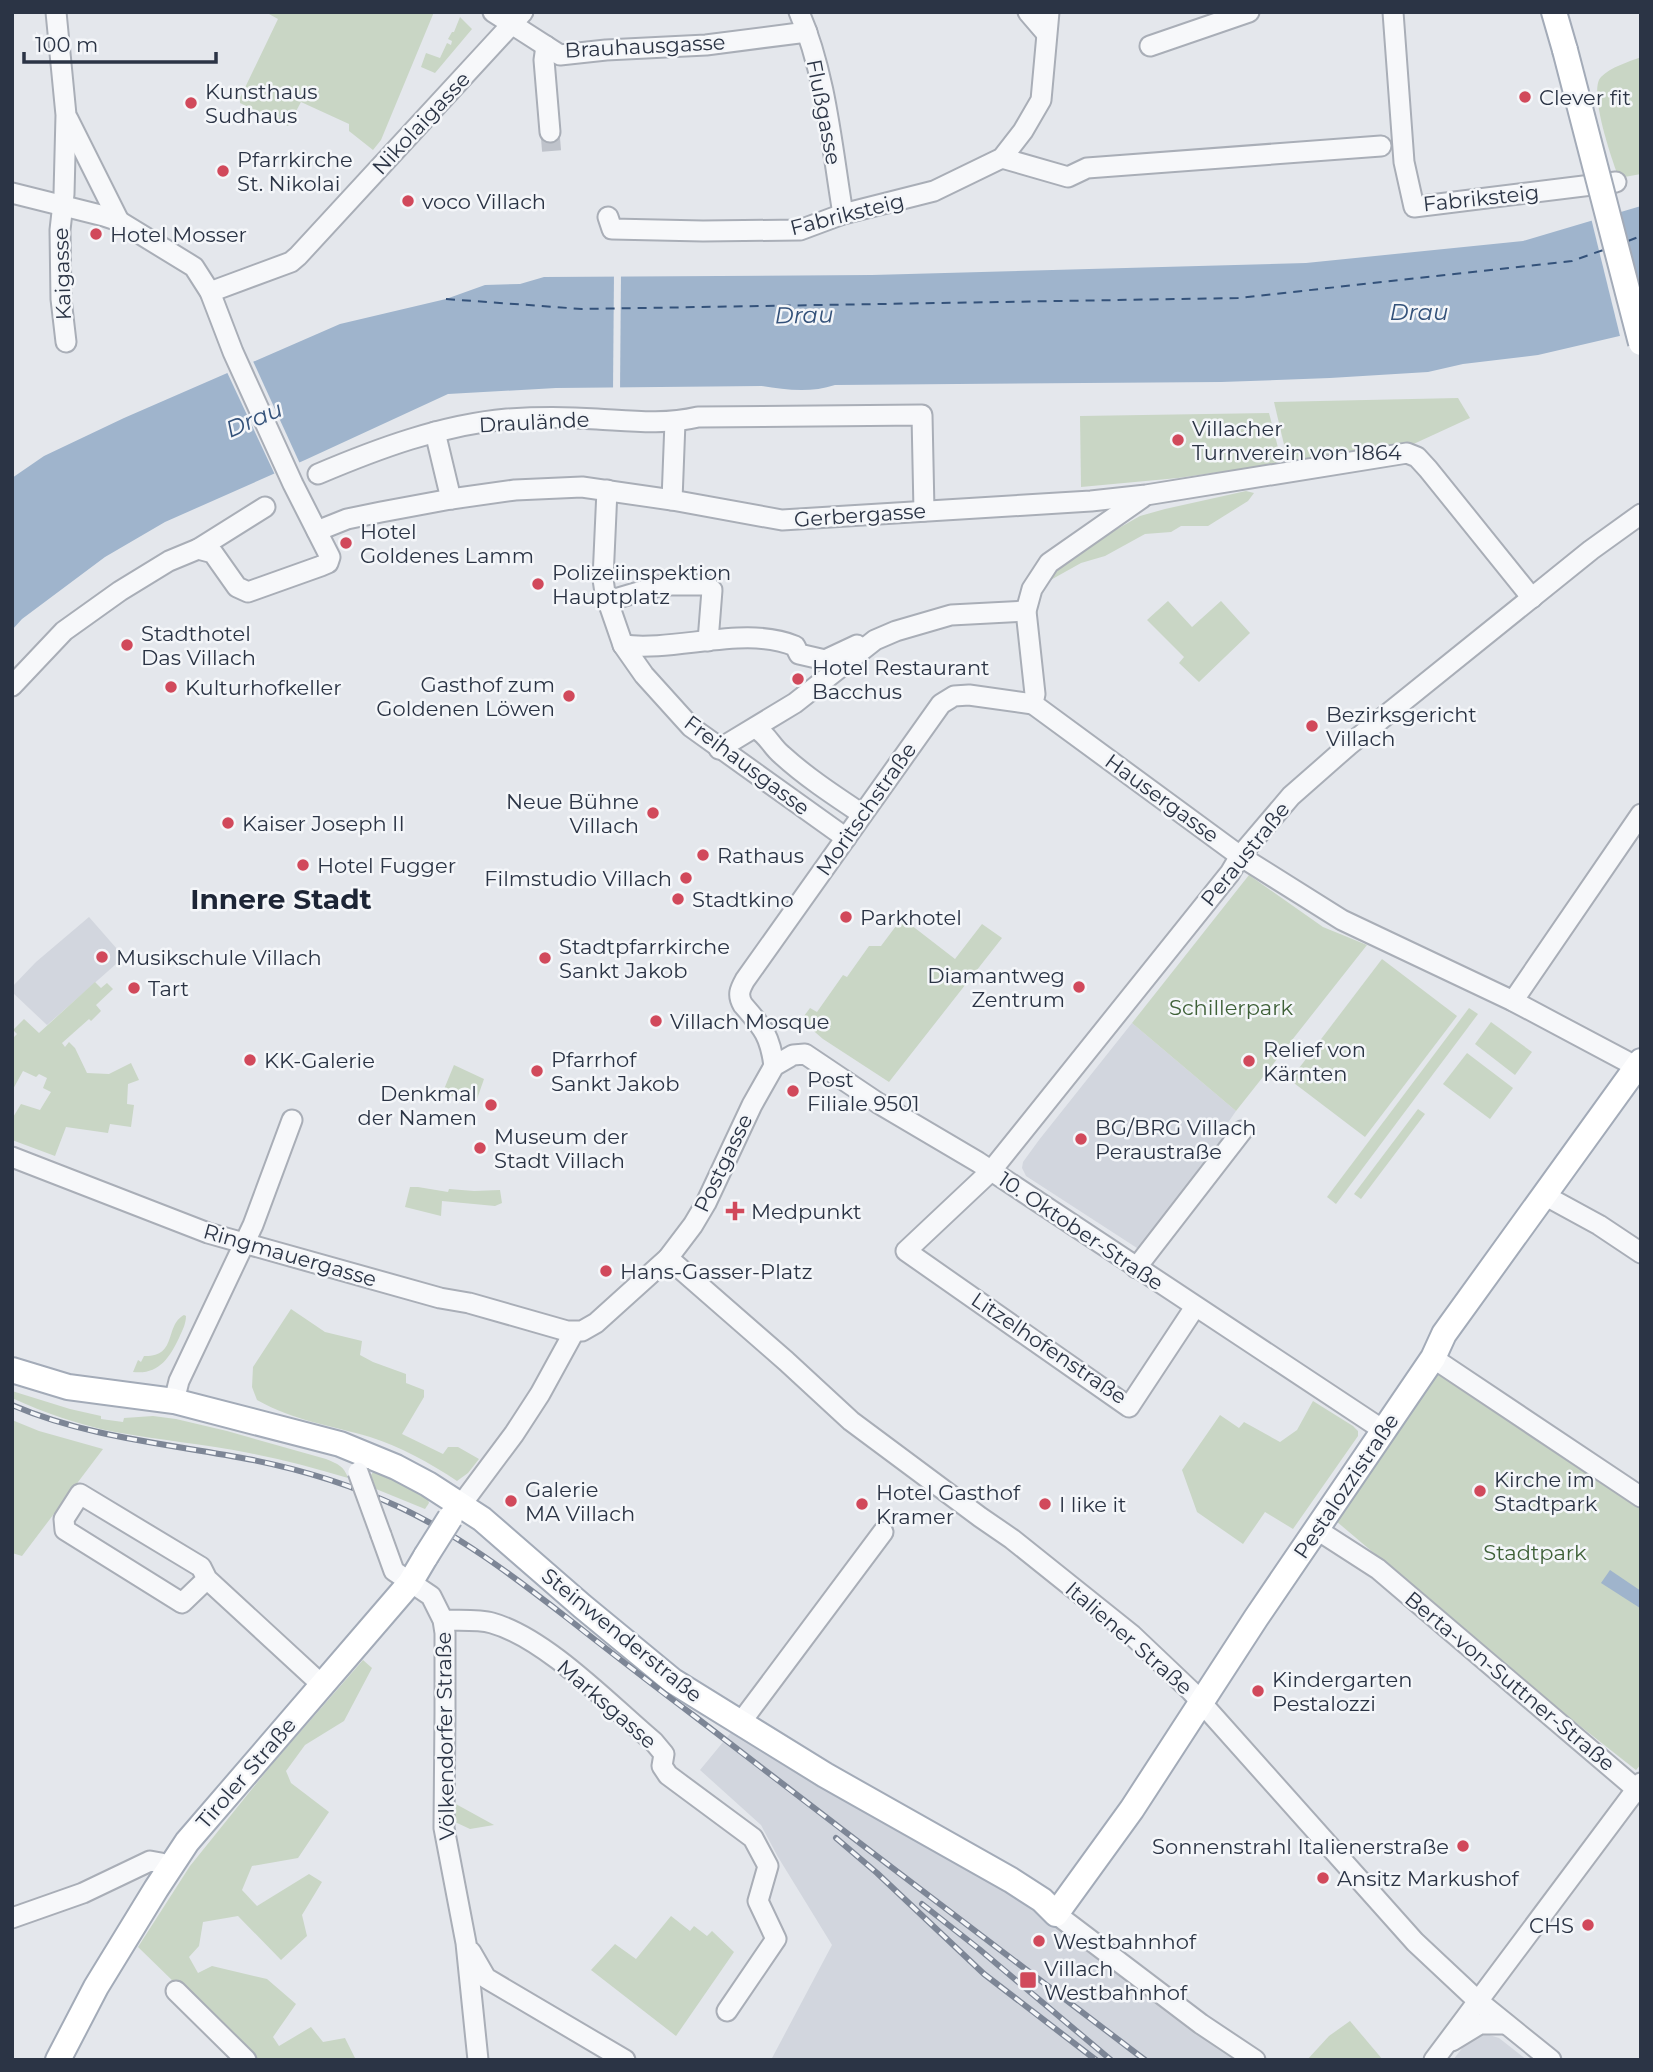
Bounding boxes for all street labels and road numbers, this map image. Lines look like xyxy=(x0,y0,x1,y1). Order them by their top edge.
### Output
street label: Brauhausgasse xyxy=(564,29,726,63)
street label: Flußgasse xyxy=(802,57,846,167)
street label: Nikolaigasse xyxy=(367,66,475,180)
street label: Fabriksteig xyxy=(1422,179,1540,217)
street label: Fabriksteig xyxy=(787,188,907,240)
street label: Kaigasse xyxy=(48,227,76,321)
street label: Draulände xyxy=(478,407,590,437)
street label: Gerbergasse xyxy=(793,498,927,532)
street label: Freihausgasse xyxy=(679,710,815,820)
street label: Moritschstraße xyxy=(811,738,921,880)
street label: Hausergasse xyxy=(1100,748,1224,848)
street label: Peraustraße xyxy=(1195,797,1295,911)
street label: Postgasse xyxy=(688,1110,758,1216)
street label: 10. Oktober-Straße xyxy=(994,1167,1168,1295)
street label: Ringmauergasse xyxy=(201,1218,379,1292)
street label: Litzelhofenstraße xyxy=(967,1287,1131,1409)
street label: Pestalozzistraße xyxy=(1288,1409,1404,1563)
street label: Steinwenderstraße xyxy=(537,1563,707,1707)
street label: Italiener Straße xyxy=(1061,1576,1197,1700)
street label: Berta-von-Suttner-Straße xyxy=(1400,1586,1620,1776)
street label: Völkendorfer Straße xyxy=(431,1631,459,1841)
street label: Marksgasse xyxy=(552,1654,662,1754)
street label: Tiroler Straße xyxy=(191,1712,301,1834)

